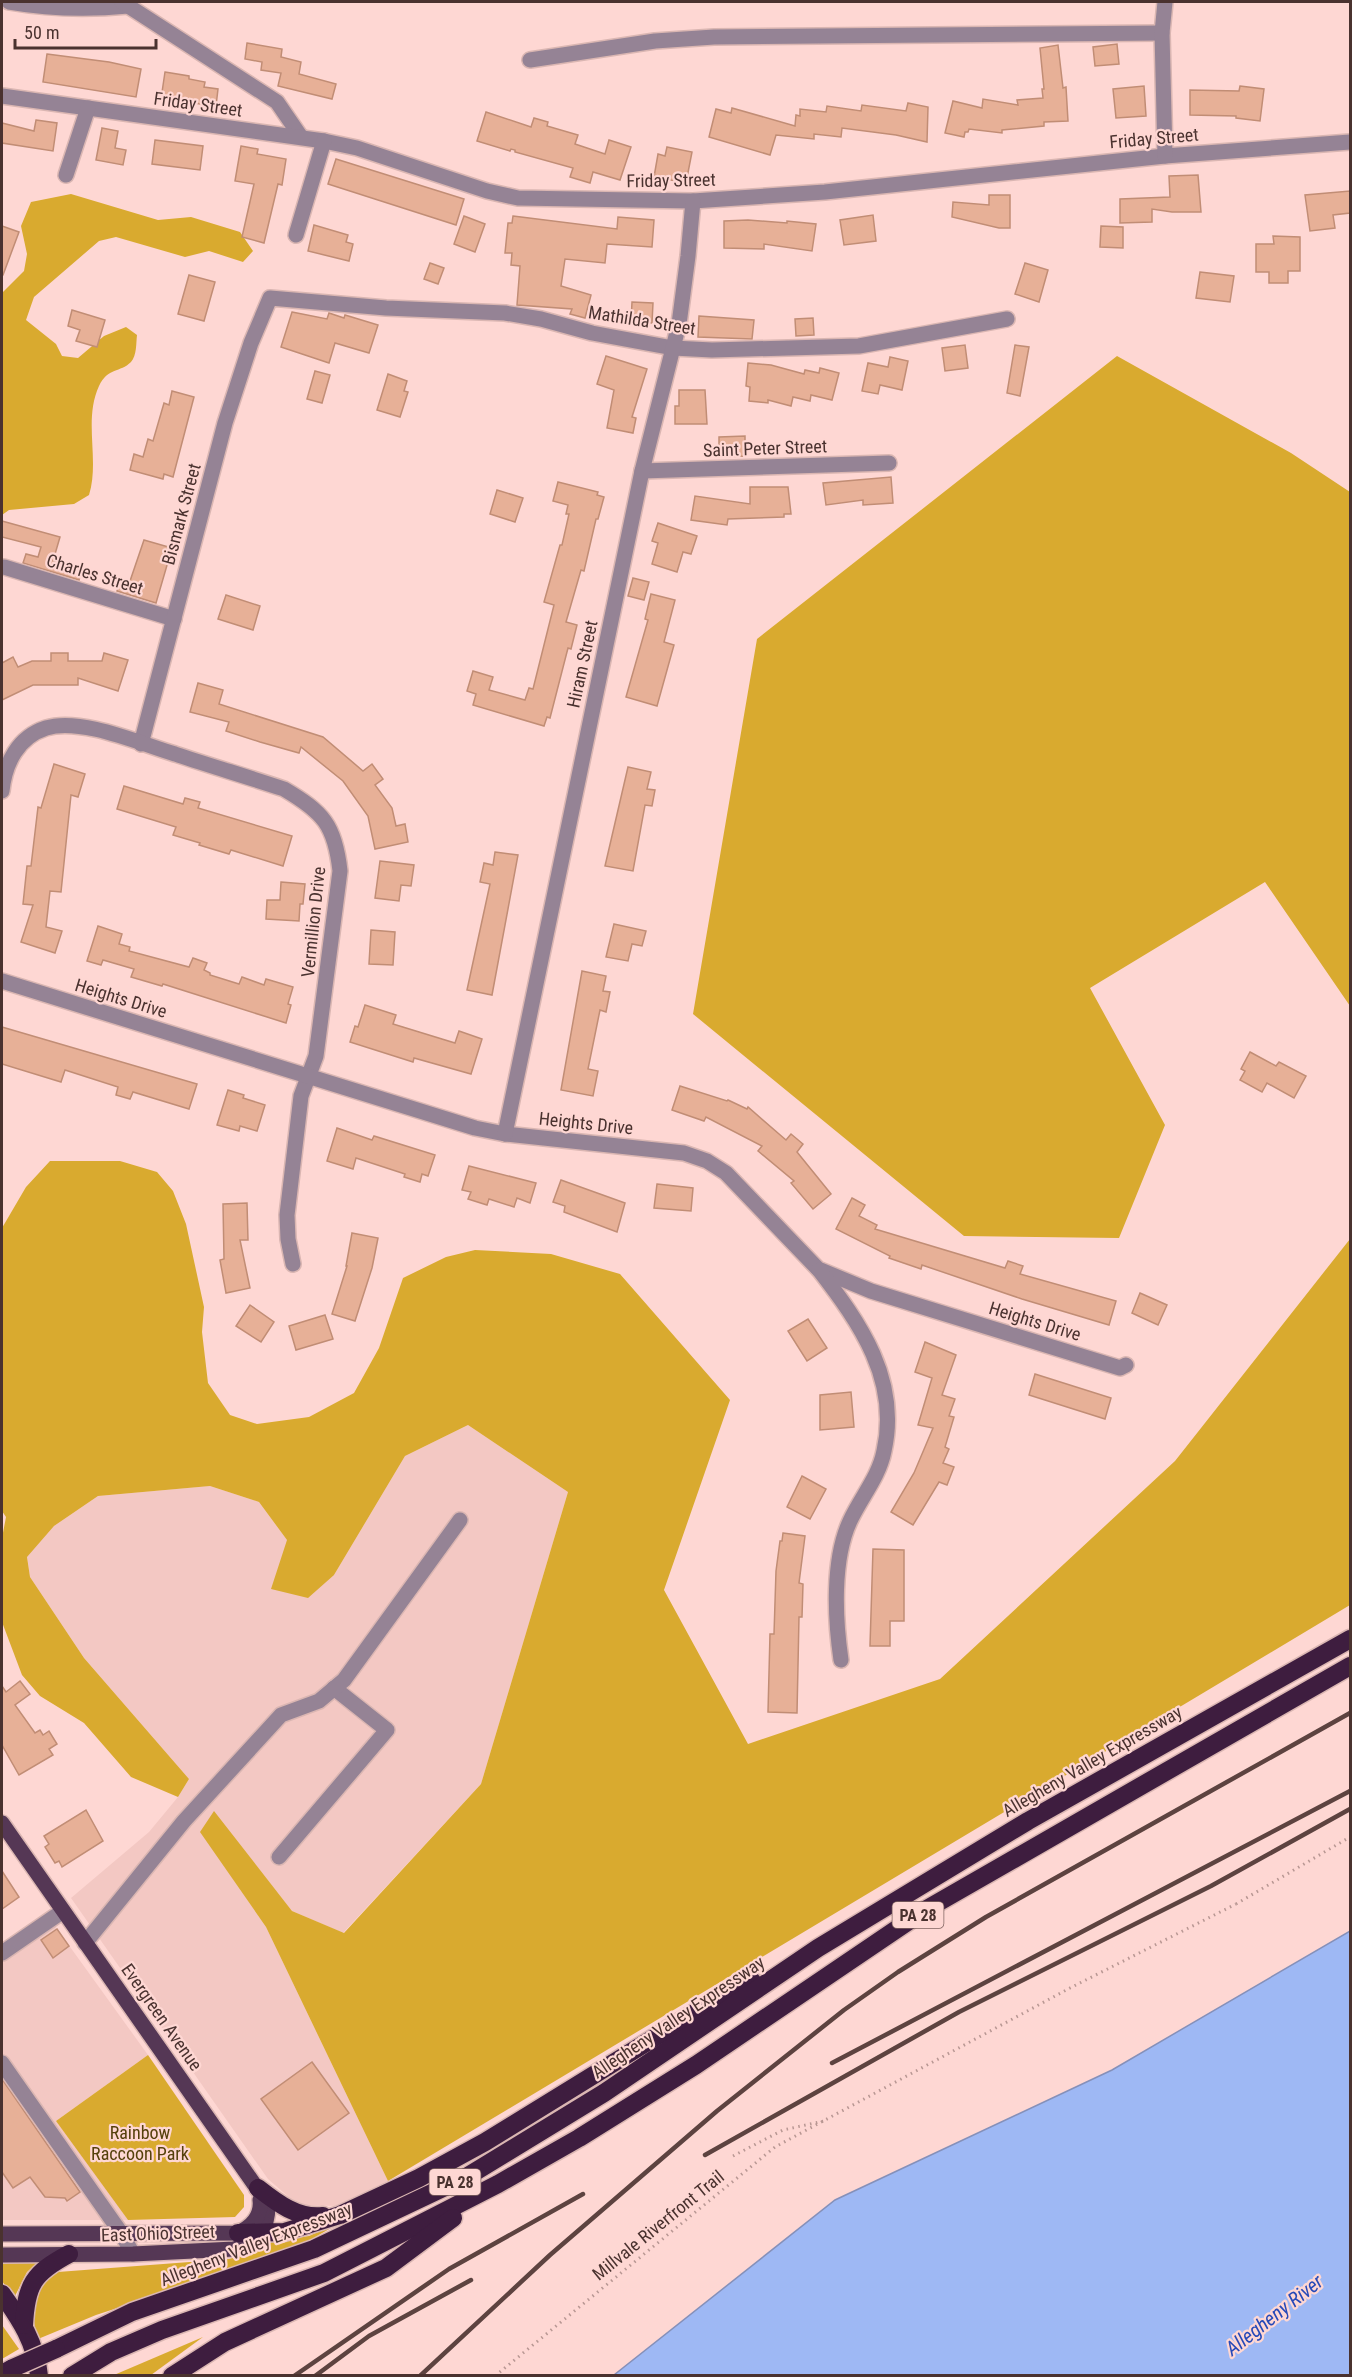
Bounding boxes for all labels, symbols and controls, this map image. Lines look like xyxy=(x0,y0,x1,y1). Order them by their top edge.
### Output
scale bar xyxy=(15,12,156,50)
text: 50 m xyxy=(24,22,59,43)
street label: Friday Street xyxy=(152,87,244,121)
street label: Friday Street xyxy=(1109,124,1199,152)
street label: Friday Street xyxy=(626,169,716,191)
street label: Mathilda Street xyxy=(587,301,697,339)
street label: Saint Peter Street xyxy=(703,435,827,461)
street label: Bismark Street xyxy=(157,461,205,567)
street label: Charles Street xyxy=(44,549,146,599)
street label: Hiram Street xyxy=(562,618,602,710)
street label: Vermillion Drive xyxy=(297,865,329,979)
street label: Heights Drive xyxy=(73,974,169,1022)
street label: Heights Drive xyxy=(538,1108,634,1138)
street label: Heights Drive xyxy=(987,1297,1083,1345)
street label: Allegheny Valley Expressway xyxy=(999,1701,1186,1821)
road number: PA 28 xyxy=(892,1902,944,1928)
street label: Allegheny Valley Expressway xyxy=(588,1951,769,2083)
street label: Evergreen Avenue xyxy=(117,1959,207,2075)
park label: Rainbow Raccoon Park xyxy=(91,2122,189,2164)
street label: Millvale Riverfront Trail xyxy=(588,2166,728,2284)
road number: PA 28 xyxy=(430,2169,480,2195)
street label: Allegheny Valley Expressway xyxy=(157,2198,355,2290)
street label: East Ohio Street xyxy=(101,2221,215,2245)
water label: Allegheny River xyxy=(1220,2269,1328,2361)

